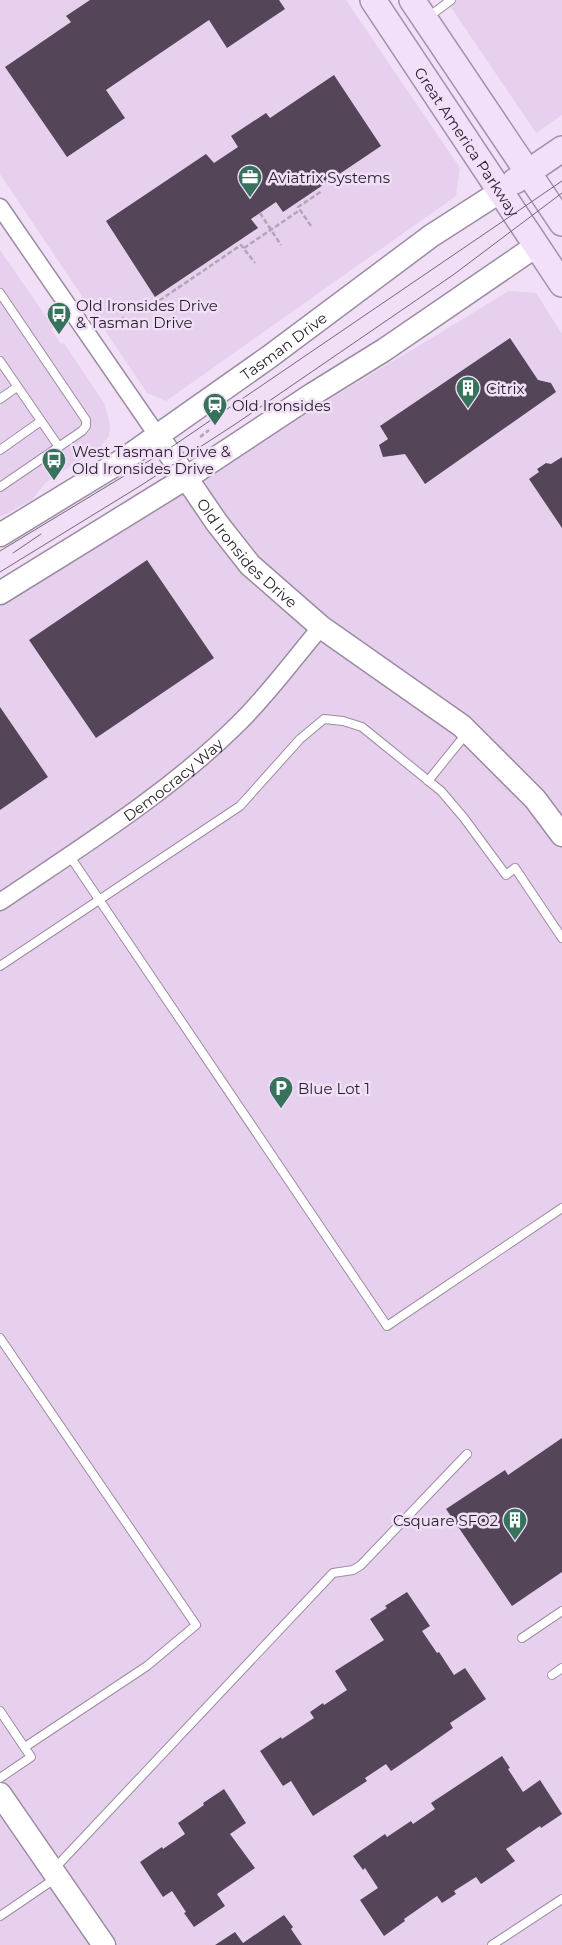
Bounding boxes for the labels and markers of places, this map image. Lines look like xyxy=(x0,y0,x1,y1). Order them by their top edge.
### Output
office icon: Aviatrix Systems xyxy=(237,164,263,198)
place label: Aviatrix Systems xyxy=(268,168,390,187)
place label: Old Ironsides Drive & Tasman Drive xyxy=(76,296,218,332)
bus stop icon: Old Ironsides Drive & Tasman Drive xyxy=(46,301,72,335)
building icon: Citrix xyxy=(455,375,481,409)
place label: Citrix xyxy=(486,379,525,398)
station icon: Old Ironsides xyxy=(202,392,228,426)
place label: Old Ironsides xyxy=(232,396,331,415)
place label: West Tasman Drive & Old Ironsides Drive xyxy=(72,442,231,478)
bus stop icon: West Tasman Drive & Old Ironsides Drive xyxy=(41,447,67,481)
parking icon: Blue Lot 1 xyxy=(268,1075,294,1109)
place label: Blue Lot 1 xyxy=(298,1079,370,1098)
building icon: Csquare SFO2 xyxy=(502,1507,528,1541)
place label: Csquare SFO2 xyxy=(393,1511,498,1530)

